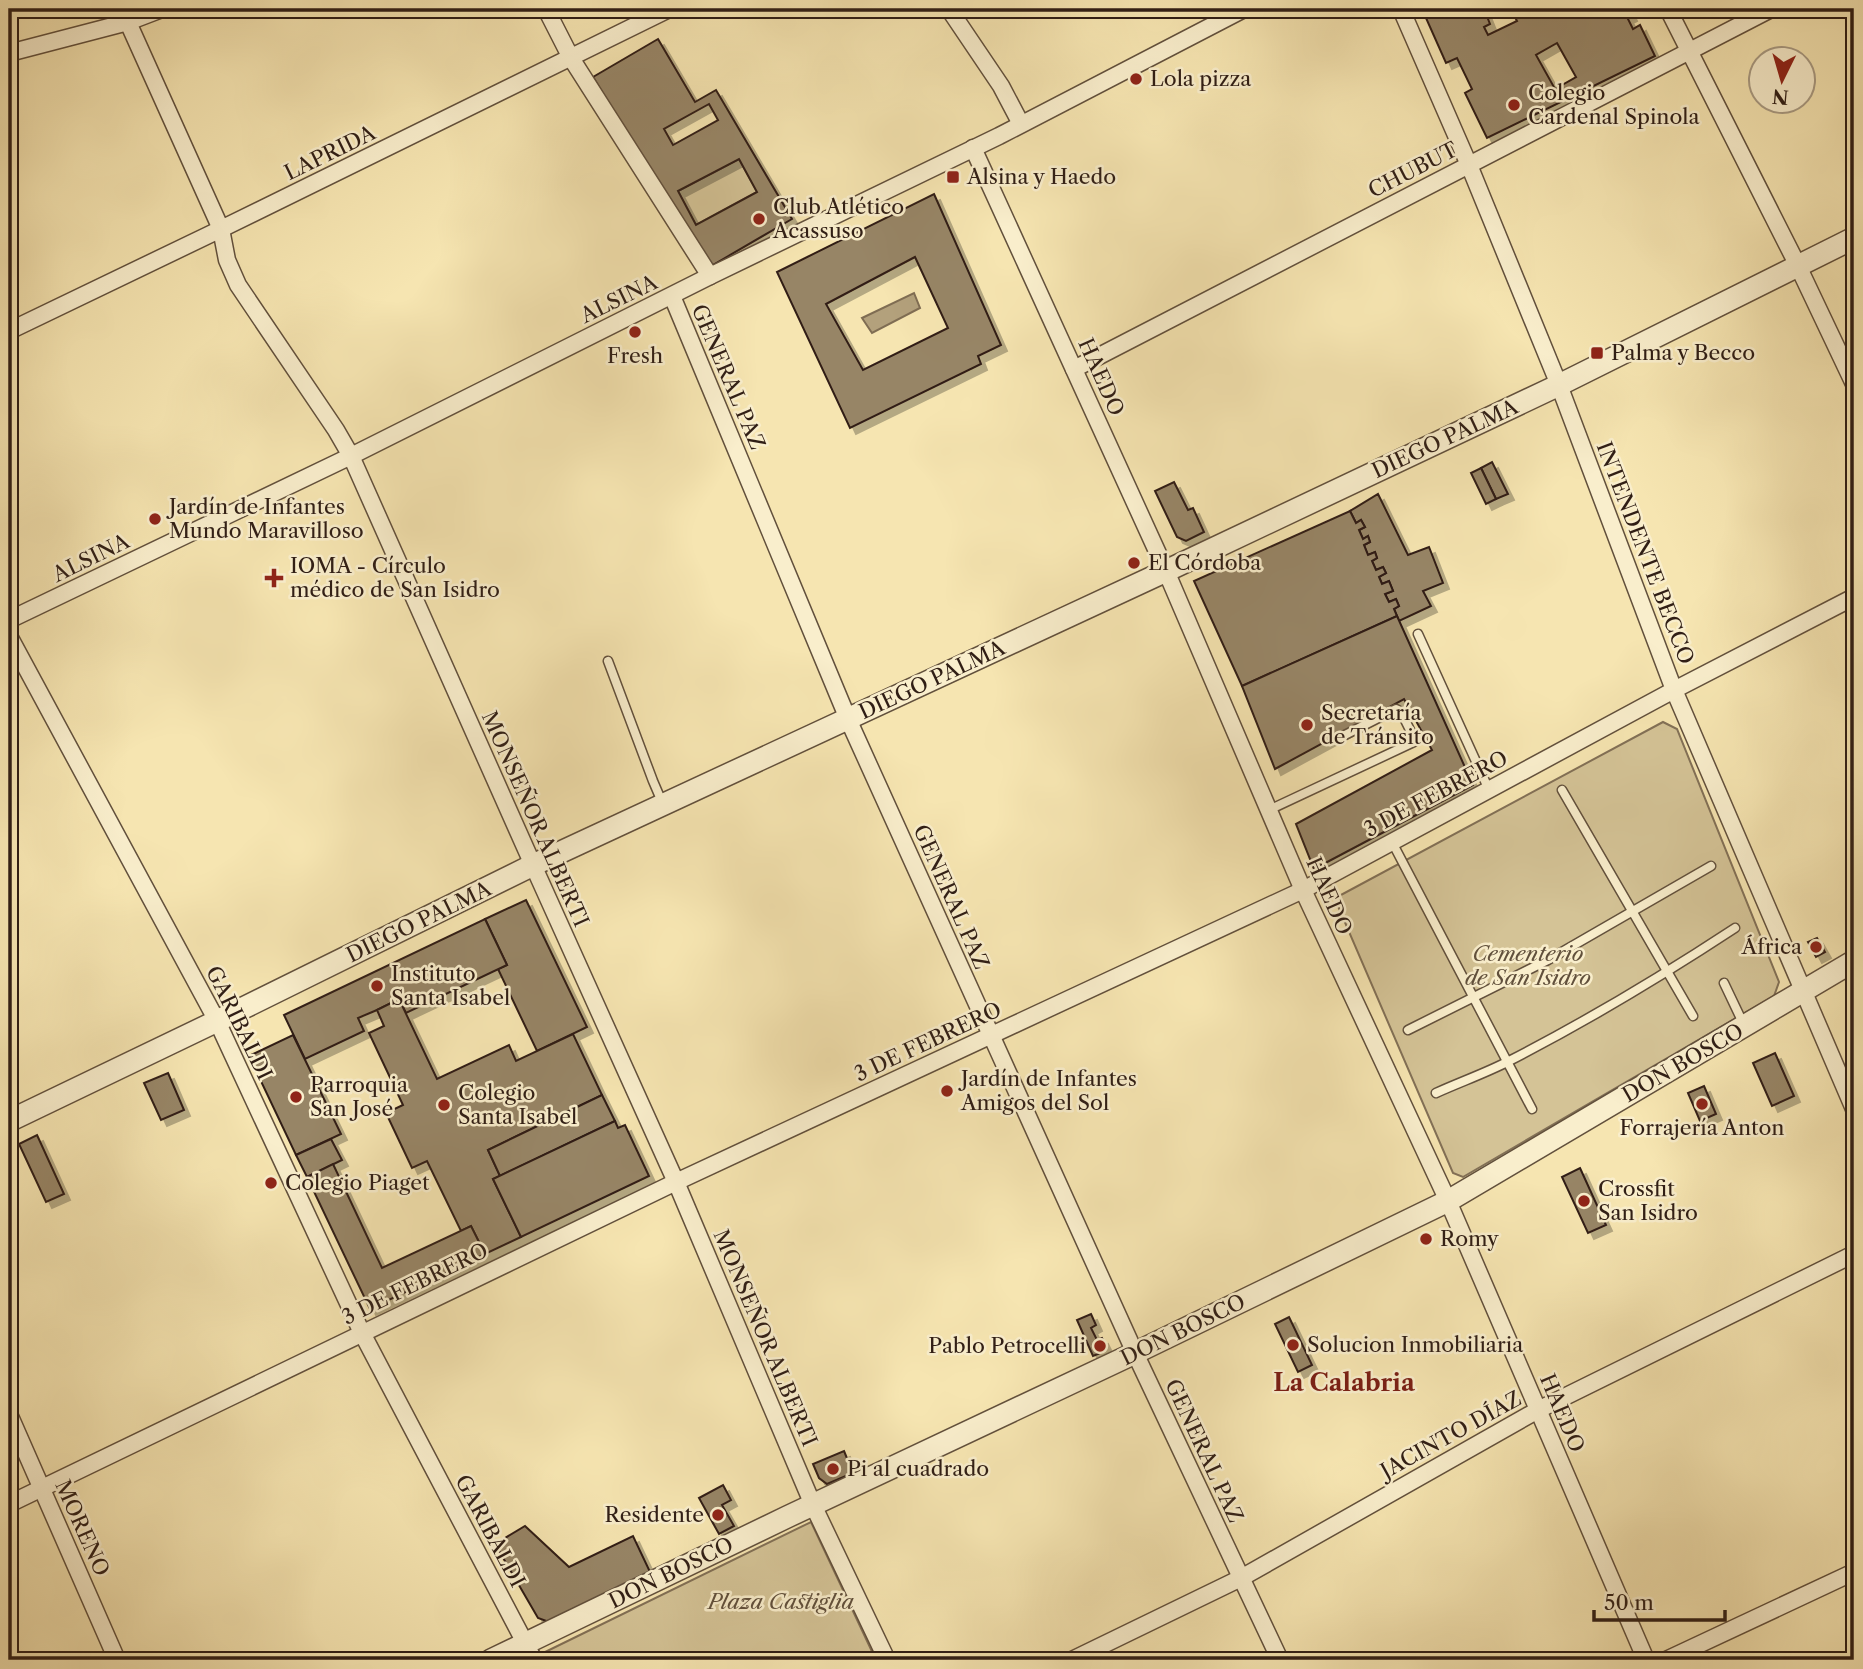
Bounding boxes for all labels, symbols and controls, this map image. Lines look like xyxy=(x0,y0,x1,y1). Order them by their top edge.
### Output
north arrow xyxy=(1748,46,1818,116)
place label: Lola pizza xyxy=(1150,66,1252,91)
marker: Lola pizza xyxy=(1128,71,1144,87)
place label: Colegio Cardenal Spinola xyxy=(1528,80,1701,129)
text: N xyxy=(1771,84,1790,109)
marker: Colegio Cardenal Spinola xyxy=(1506,97,1522,113)
street label: LAPRIDA xyxy=(280,120,380,185)
street label: CHUBUT xyxy=(1364,136,1462,203)
place label: Alsina y Haedo xyxy=(966,164,1116,189)
marker: Alsina y Haedo xyxy=(945,169,961,185)
place label: Club Atlético Acassuso xyxy=(772,194,904,243)
marker: Club Atlético Acassuso xyxy=(751,211,767,227)
street label: ALSINA xyxy=(575,269,662,328)
street label: GENERAL PAZ xyxy=(687,300,770,453)
marker: Fresh xyxy=(627,324,643,340)
street label: HAEDO xyxy=(1073,334,1130,420)
place label: Palma y Becco xyxy=(1611,340,1755,365)
place label: Fresh xyxy=(607,343,663,368)
marker: Palma y Becco xyxy=(1589,345,1605,361)
street label: DIEGO PALMA xyxy=(1368,394,1522,483)
street label: INTENDENTE BECCO xyxy=(1591,438,1699,668)
place label: Jardín de Infantes Mundo Maravilloso xyxy=(166,494,364,543)
marker: Jardín de Infantes Mundo Maravilloso xyxy=(147,511,163,527)
street label: ALSINA xyxy=(47,528,134,587)
place label: El Córdoba xyxy=(1148,550,1262,575)
place label: IOMA - Círculo médico de San Isidro xyxy=(290,553,500,602)
marker: El Córdoba xyxy=(1126,555,1142,571)
marker: IOMA - Círculo médico de San Isidro xyxy=(264,568,284,588)
street label: DIEGO PALMA xyxy=(855,635,1009,724)
place label: Secretaría de Tránsito xyxy=(1321,700,1434,749)
street label: MONSEÑOR ALBERTI xyxy=(477,707,594,930)
marker: Secretaría de Tránsito xyxy=(1299,717,1315,733)
street label: 3 DE FEBRERO xyxy=(1360,745,1512,842)
street label: GENERAL PAZ xyxy=(908,821,994,973)
street label: HAEDO xyxy=(1301,853,1358,939)
street label: DIEGO PALMA xyxy=(342,876,496,967)
place label: África xyxy=(1741,934,1803,959)
marker: África xyxy=(1808,939,1824,955)
park label: Cementerio de San Isidro xyxy=(1465,941,1591,990)
place label: Instituto Santa Isabel xyxy=(391,961,510,1010)
street label: GARIBALDI xyxy=(201,962,278,1084)
marker: Instituto Santa Isabel xyxy=(369,978,385,994)
street label: 3 DE FEBRERO xyxy=(850,997,1005,1087)
street label: DON BOSCO xyxy=(1618,1018,1748,1107)
place label: Jardín de Infantes Amigos del Sol xyxy=(958,1066,1137,1115)
place label: Parroquia San José xyxy=(310,1072,409,1121)
place label: Colegio Santa Isabel xyxy=(458,1080,577,1129)
marker: Jardín de Infantes Amigos del Sol xyxy=(939,1083,955,1099)
marker: Parroquia San José xyxy=(288,1089,304,1105)
marker: Forrajería Anton xyxy=(1694,1096,1710,1112)
marker: Colegio Santa Isabel xyxy=(436,1097,452,1113)
place label: Forrajería Anton xyxy=(1620,1115,1785,1140)
place label: Colegio Piaget xyxy=(285,1170,430,1195)
marker: Colegio Piaget xyxy=(263,1175,279,1191)
place label: Crossfit San Isidro xyxy=(1598,1176,1698,1225)
marker: Crossfit San Isidro xyxy=(1576,1193,1592,1209)
street label: MONSEÑOR ALBERTI xyxy=(708,1226,823,1450)
place label: Romy xyxy=(1440,1226,1499,1251)
marker: Romy xyxy=(1418,1231,1434,1247)
street label: 3 DE FEBRERO xyxy=(338,1237,492,1330)
street label: DON BOSCO xyxy=(1116,1289,1249,1370)
place label: Solucion Inmobiliaria xyxy=(1307,1332,1524,1357)
place label: Pablo Petrocelli xyxy=(928,1333,1086,1358)
marker: Solucion Inmobiliaria xyxy=(1285,1337,1301,1353)
marker: Pablo Petrocelli xyxy=(1092,1338,1108,1354)
district label: La Calabria xyxy=(1273,1368,1416,1397)
street label: HAEDO xyxy=(1535,1370,1590,1456)
street label: GENERAL PAZ xyxy=(1160,1375,1249,1527)
street label: JACINTO DÍAZ xyxy=(1373,1386,1526,1485)
place label: Pi al cuadrado xyxy=(847,1456,989,1481)
marker: Pi al cuadrado xyxy=(825,1461,841,1477)
street label: GARIBALDI xyxy=(450,1470,531,1591)
street label: MORENO xyxy=(50,1476,115,1580)
place label: Residente xyxy=(605,1502,704,1527)
marker: Residente xyxy=(710,1507,726,1523)
street label: DON BOSCO xyxy=(604,1532,737,1613)
scale bar xyxy=(1594,1578,1725,1622)
park label: Plaza Castiglia xyxy=(706,1589,855,1614)
text: 50 m xyxy=(1604,1590,1654,1615)

